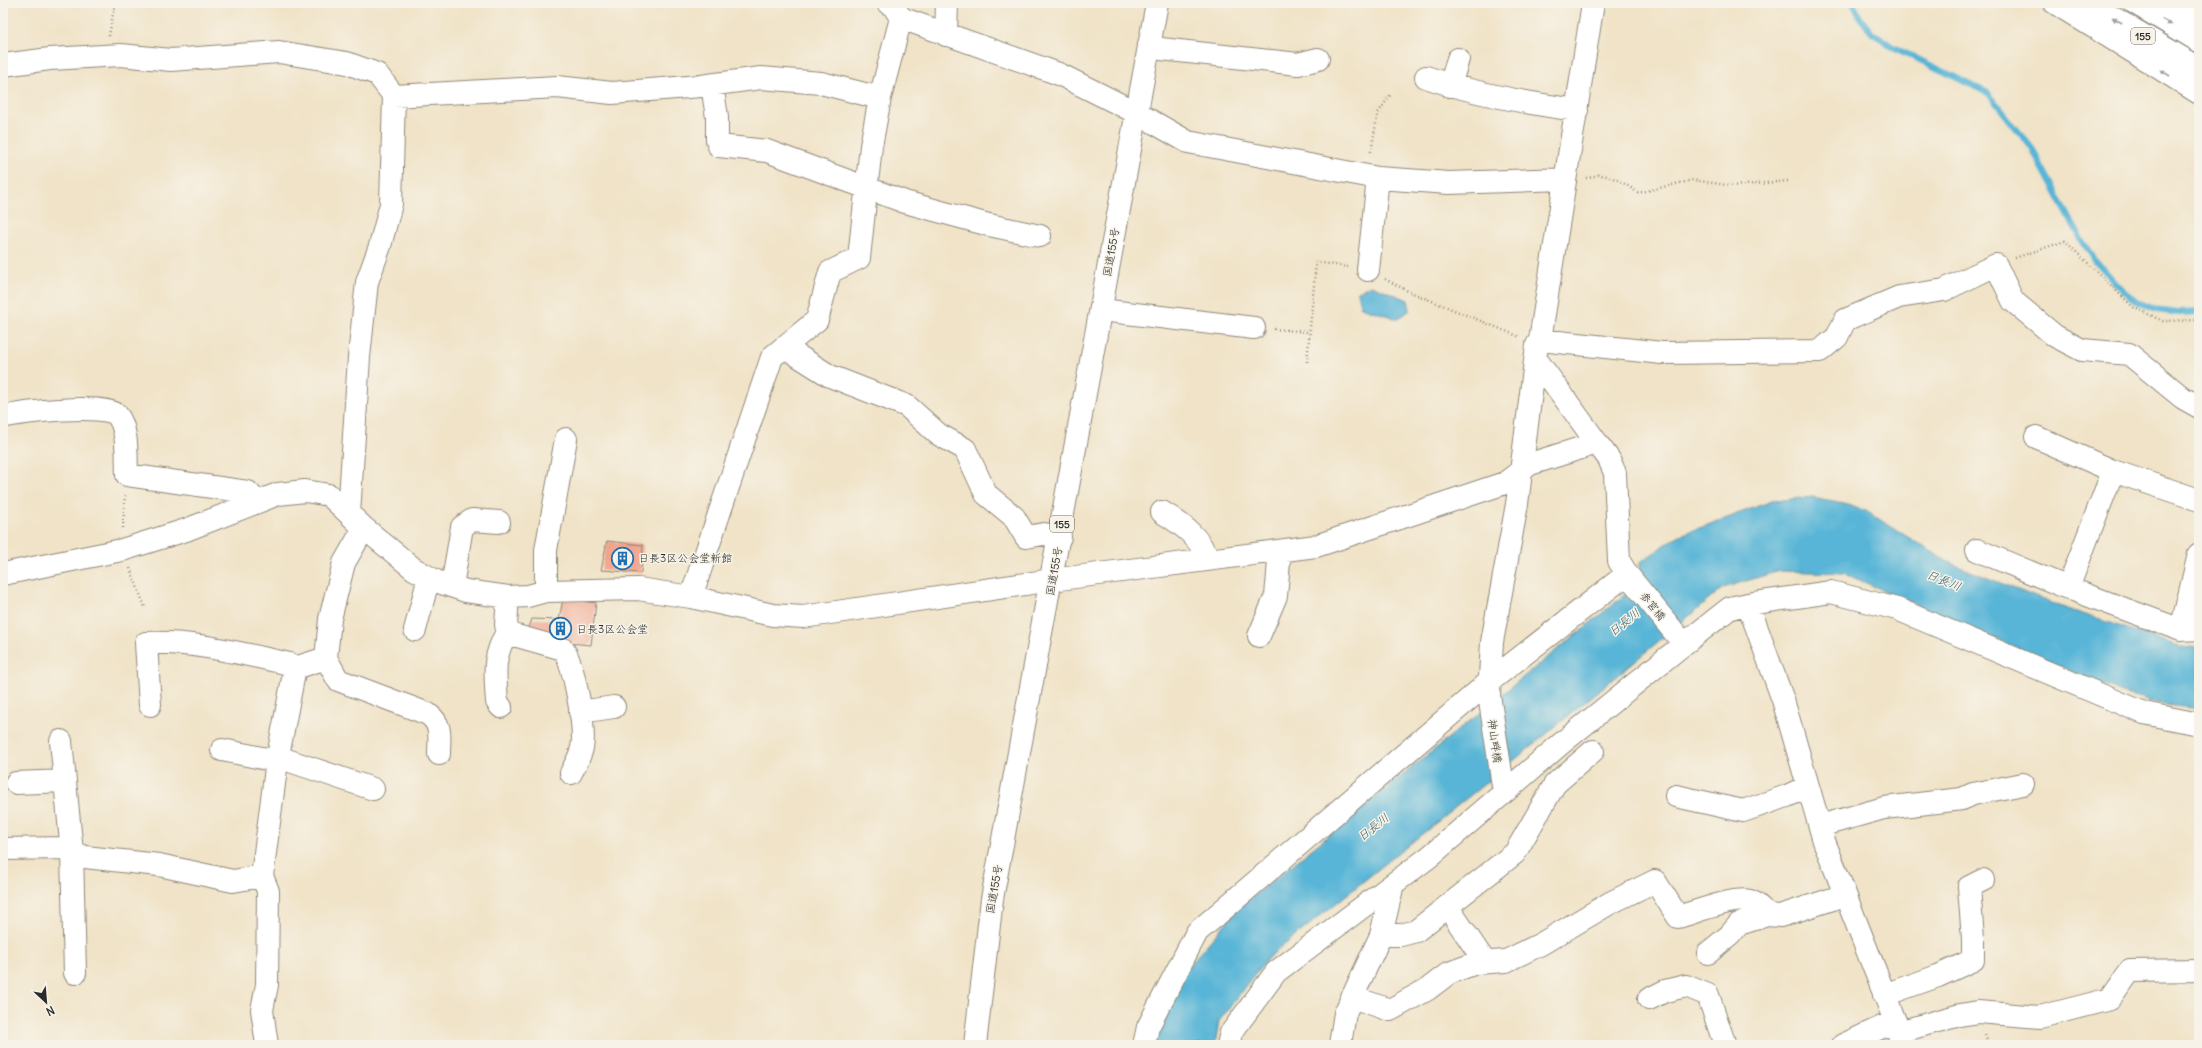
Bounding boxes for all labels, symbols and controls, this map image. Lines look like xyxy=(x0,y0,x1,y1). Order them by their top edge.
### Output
one-way arrow xyxy=(2111,17,2123,24)
one-way arrow xyxy=(2161,18,2173,25)
road number: 155 xyxy=(2131,28,2155,44)
one-way arrow xyxy=(2160,69,2170,77)
street label: 国道155号 xyxy=(1100,226,1122,278)
road number: 155 xyxy=(1050,516,1074,532)
building icon: 日長3区公会堂新館 xyxy=(610,545,636,571)
street label: 国道155号 xyxy=(1043,545,1065,597)
place label: 日長3区公会堂新館 xyxy=(638,551,732,565)
water label: 日長川 xyxy=(1924,566,1964,594)
street label: 参宮橋 xyxy=(1637,589,1669,623)
water label: 日長川 xyxy=(1605,605,1643,639)
building icon: 日長3区公会堂 xyxy=(548,616,574,642)
place label: 日長3区公会堂 xyxy=(576,622,648,636)
street label: 神山畔橋 xyxy=(1485,718,1505,764)
water label: 日長川 xyxy=(1354,810,1392,844)
street label: 国道155号 xyxy=(983,863,1005,915)
north arrow xyxy=(26,982,66,1022)
text: N xyxy=(44,1003,57,1019)

